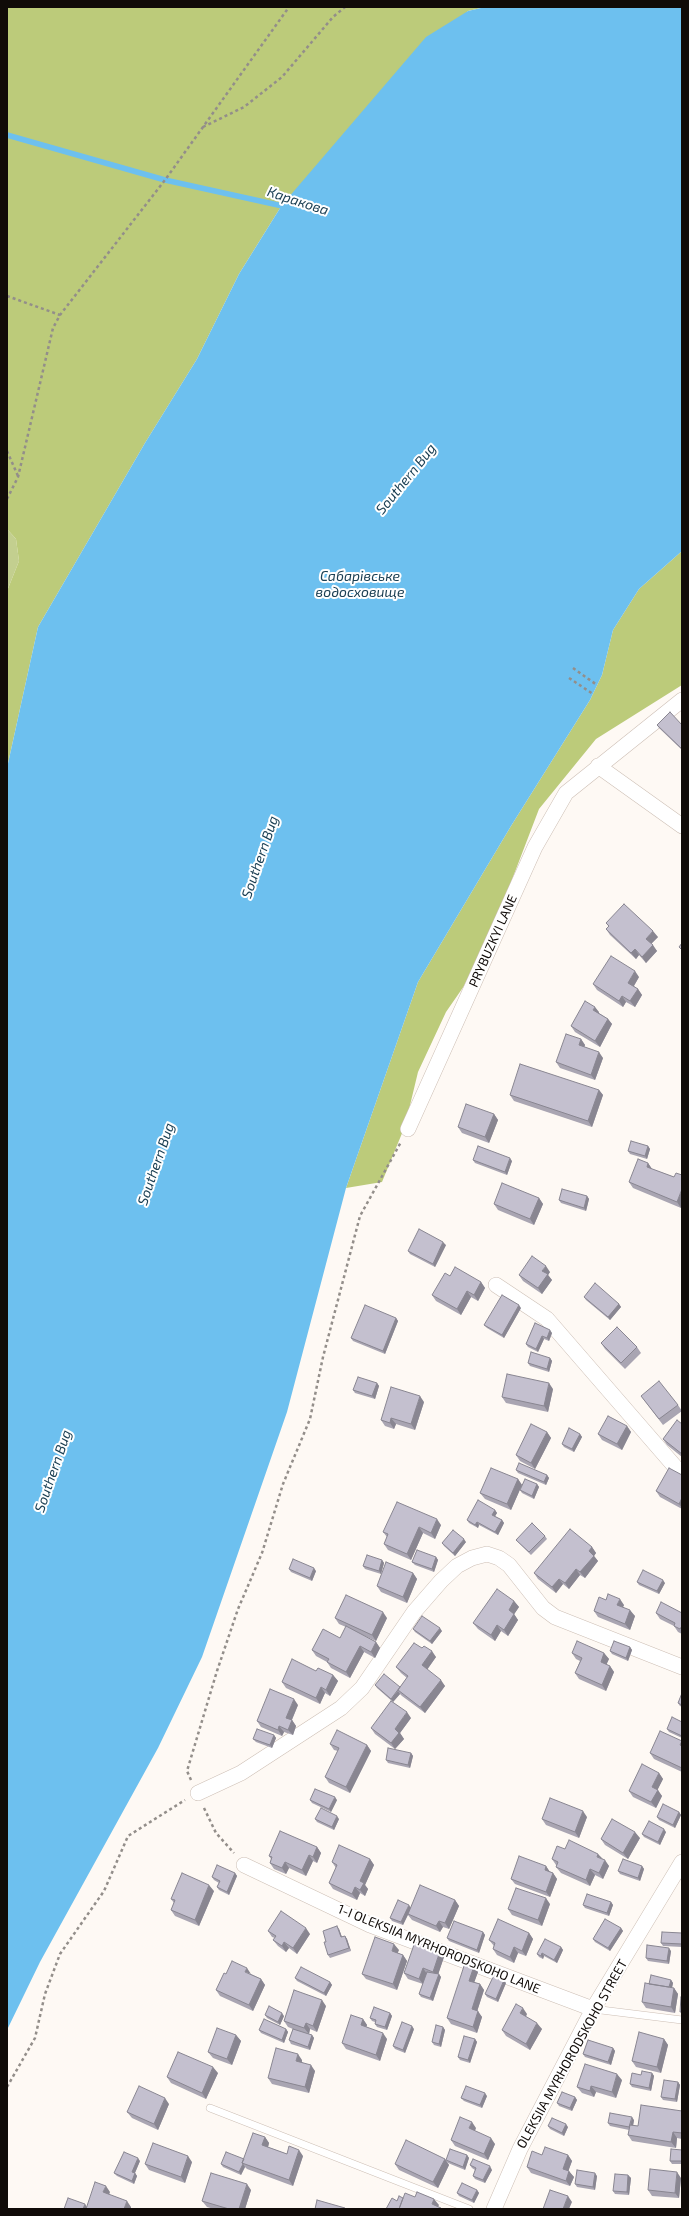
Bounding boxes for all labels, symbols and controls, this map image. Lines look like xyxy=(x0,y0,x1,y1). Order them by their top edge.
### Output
water label: Каракова xyxy=(265,183,331,219)
water label: Southern Bug xyxy=(372,440,440,518)
water label: Сабарівське водосховище xyxy=(316,568,404,600)
water label: Southern Bug xyxy=(238,814,282,900)
street label: PRYBUZKYI LANE xyxy=(466,892,520,990)
water label: Southern Bug xyxy=(134,1121,178,1207)
water label: Southern Bug xyxy=(31,1428,75,1514)
street label: 1-I OLEKSIIA MYRHORODSKOHO LANE xyxy=(335,1901,543,1997)
street label: OLEKSIIA MYRHORODSKOHO STREET xyxy=(513,1957,631,2151)

